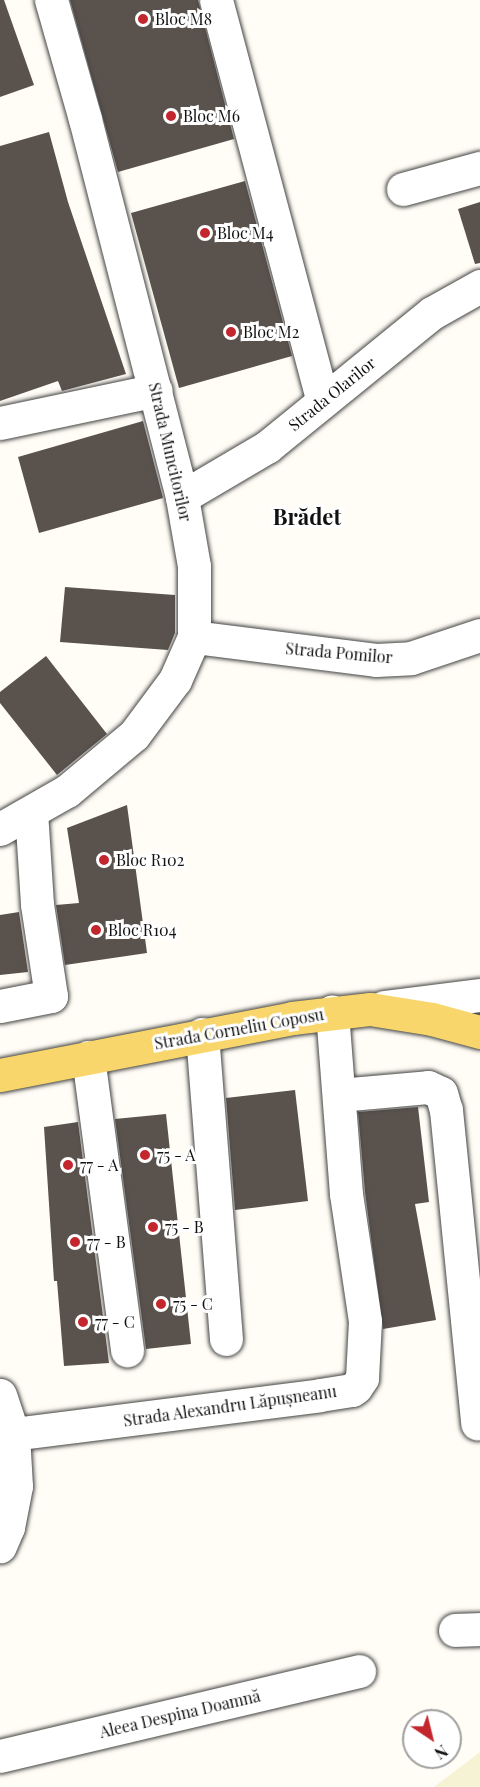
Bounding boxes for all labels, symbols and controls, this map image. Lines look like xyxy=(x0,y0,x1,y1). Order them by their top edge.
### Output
place label: Bloc M8 xyxy=(155,9,212,29)
marker: Bloc M8 xyxy=(136,12,150,26)
place label: Bloc M6 xyxy=(183,106,240,126)
marker: Bloc M6 xyxy=(164,109,178,123)
place label: Bloc M4 xyxy=(217,223,274,243)
marker: Bloc M4 xyxy=(198,226,212,240)
place label: Bloc M2 xyxy=(243,322,299,342)
marker: Bloc M2 xyxy=(224,325,238,339)
street label: Strada Olarilor xyxy=(284,353,380,435)
street label: Strada Muncitorilor xyxy=(145,381,195,523)
district label: Brădet xyxy=(273,504,341,530)
street label: Strada Pomilor xyxy=(284,639,394,667)
place label: Bloc R102 xyxy=(116,850,184,870)
marker: Bloc R102 xyxy=(97,853,111,867)
place label: Bloc R104 xyxy=(108,920,177,940)
marker: Bloc R104 xyxy=(89,923,103,937)
street label: Strada Corneliu Coposu xyxy=(153,1005,325,1053)
place label: 75 - A xyxy=(157,1145,196,1165)
marker: 75 - A xyxy=(138,1148,152,1162)
place label: 77 - A xyxy=(80,1155,119,1175)
marker: 77 - A xyxy=(61,1158,75,1172)
place label: 75 - B xyxy=(165,1217,204,1237)
marker: 75 - B xyxy=(146,1220,160,1234)
place label: 77 - B xyxy=(87,1232,126,1252)
marker: 77 - B xyxy=(68,1235,82,1249)
place label: 75 - C xyxy=(173,1294,213,1314)
marker: 75 - C xyxy=(154,1297,168,1311)
place label: 77 - C xyxy=(95,1312,135,1332)
marker: 77 - C xyxy=(76,1315,90,1329)
street label: Strada Alexandru Lăpușneanu xyxy=(122,1381,338,1431)
street label: Aleea Despina Doamnă xyxy=(97,1686,263,1742)
north arrow xyxy=(402,1709,462,1769)
text: N xyxy=(431,1741,452,1764)

